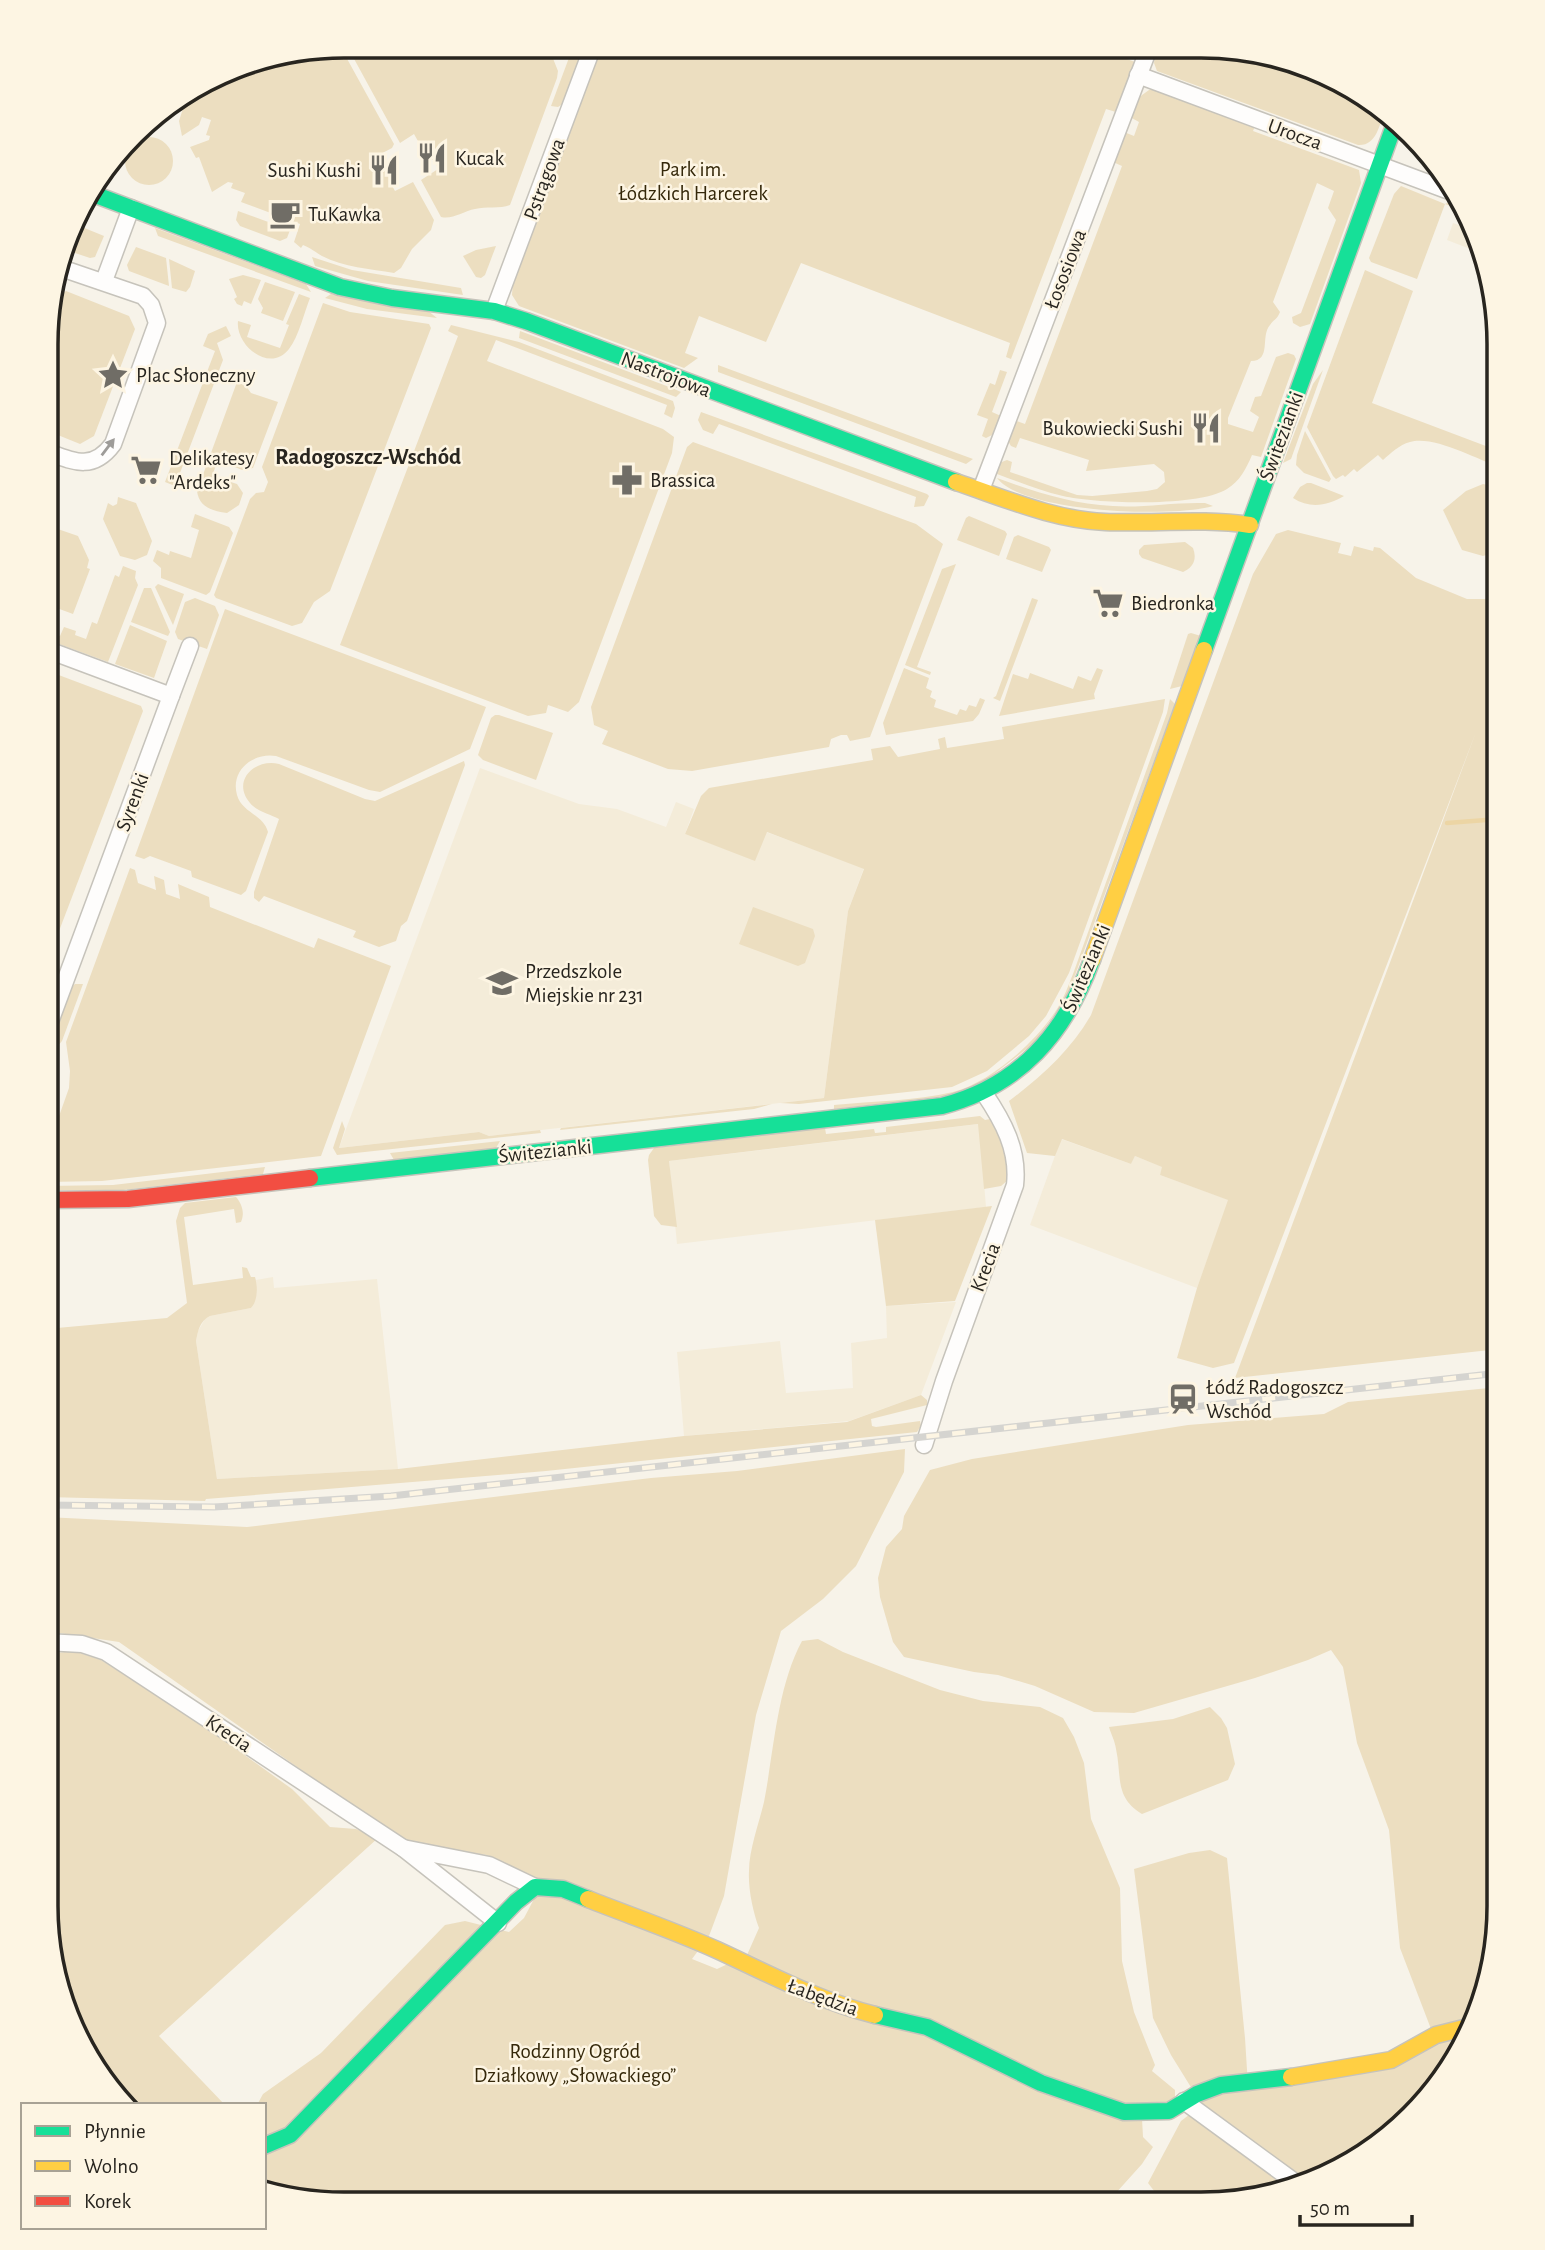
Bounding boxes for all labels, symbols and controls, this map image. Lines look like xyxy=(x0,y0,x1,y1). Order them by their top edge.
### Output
street label: Urocza xyxy=(1265,115,1325,154)
street label: Pstrągowa xyxy=(520,135,569,223)
restaurant icon: Kucak xyxy=(415,141,449,175)
place label: Kucak xyxy=(455,148,504,169)
restaurant icon: Sushi Kushi xyxy=(367,153,401,187)
park label: Park im. Łódzkich Harcerek xyxy=(618,159,768,204)
place label: Sushi Kushi xyxy=(268,160,361,181)
cafe icon: TuKawka xyxy=(268,197,302,231)
place label: TuKawka xyxy=(308,204,381,225)
street label: Łososiowa xyxy=(1041,226,1090,312)
street label: Nastrojowa xyxy=(618,348,714,401)
place icon: Plac Słoneczny xyxy=(96,358,130,392)
place label: Plac Słoneczny xyxy=(136,365,256,386)
street label: Świtezianki xyxy=(1253,388,1307,484)
restaurant icon: Bukowiecki Sushi xyxy=(1189,411,1223,445)
place label: Bukowiecki Sushi xyxy=(1042,418,1183,439)
one-way arrow xyxy=(101,437,115,456)
district label: Radogoszcz-Wschód xyxy=(275,446,461,469)
place label: Delikatesy "Ardeks" xyxy=(169,448,254,493)
supermarket icon: Delikatesy "Ardeks" xyxy=(129,453,163,487)
pharmacy icon: Brassica xyxy=(610,463,644,497)
place label: Brassica xyxy=(650,470,716,491)
supermarket icon: Biedronka xyxy=(1091,586,1125,620)
place label: Biedronka xyxy=(1131,593,1215,614)
street label: Syrenki xyxy=(112,770,153,834)
street label: Świtezianki xyxy=(1056,920,1114,1015)
place label: Przedszkole Miejskie nr 231 xyxy=(525,961,644,1006)
school or university icon: Przedszkole Miejskie nr 231 xyxy=(485,966,519,1000)
street label: Świtezianki xyxy=(497,1133,593,1167)
street label: Krecia xyxy=(967,1240,1004,1295)
place label: Łódź Radogoszcz Wschód xyxy=(1206,1377,1344,1422)
station icon: Łódź Radogoszcz Wschód xyxy=(1166,1382,1200,1416)
street label: Krecia xyxy=(202,1711,256,1756)
street label: Łabędzia xyxy=(785,1975,861,2020)
park label: Rodzinny Ogród Działkowy „Słowackiego” xyxy=(474,2041,676,2086)
legend xyxy=(21,2103,266,2229)
text: Płynnie xyxy=(84,2121,146,2142)
text: Wolno xyxy=(84,2156,138,2177)
scale bar xyxy=(1300,2184,1412,2228)
text: Korek xyxy=(84,2191,132,2212)
text: 50 m xyxy=(1310,2198,1350,2219)

